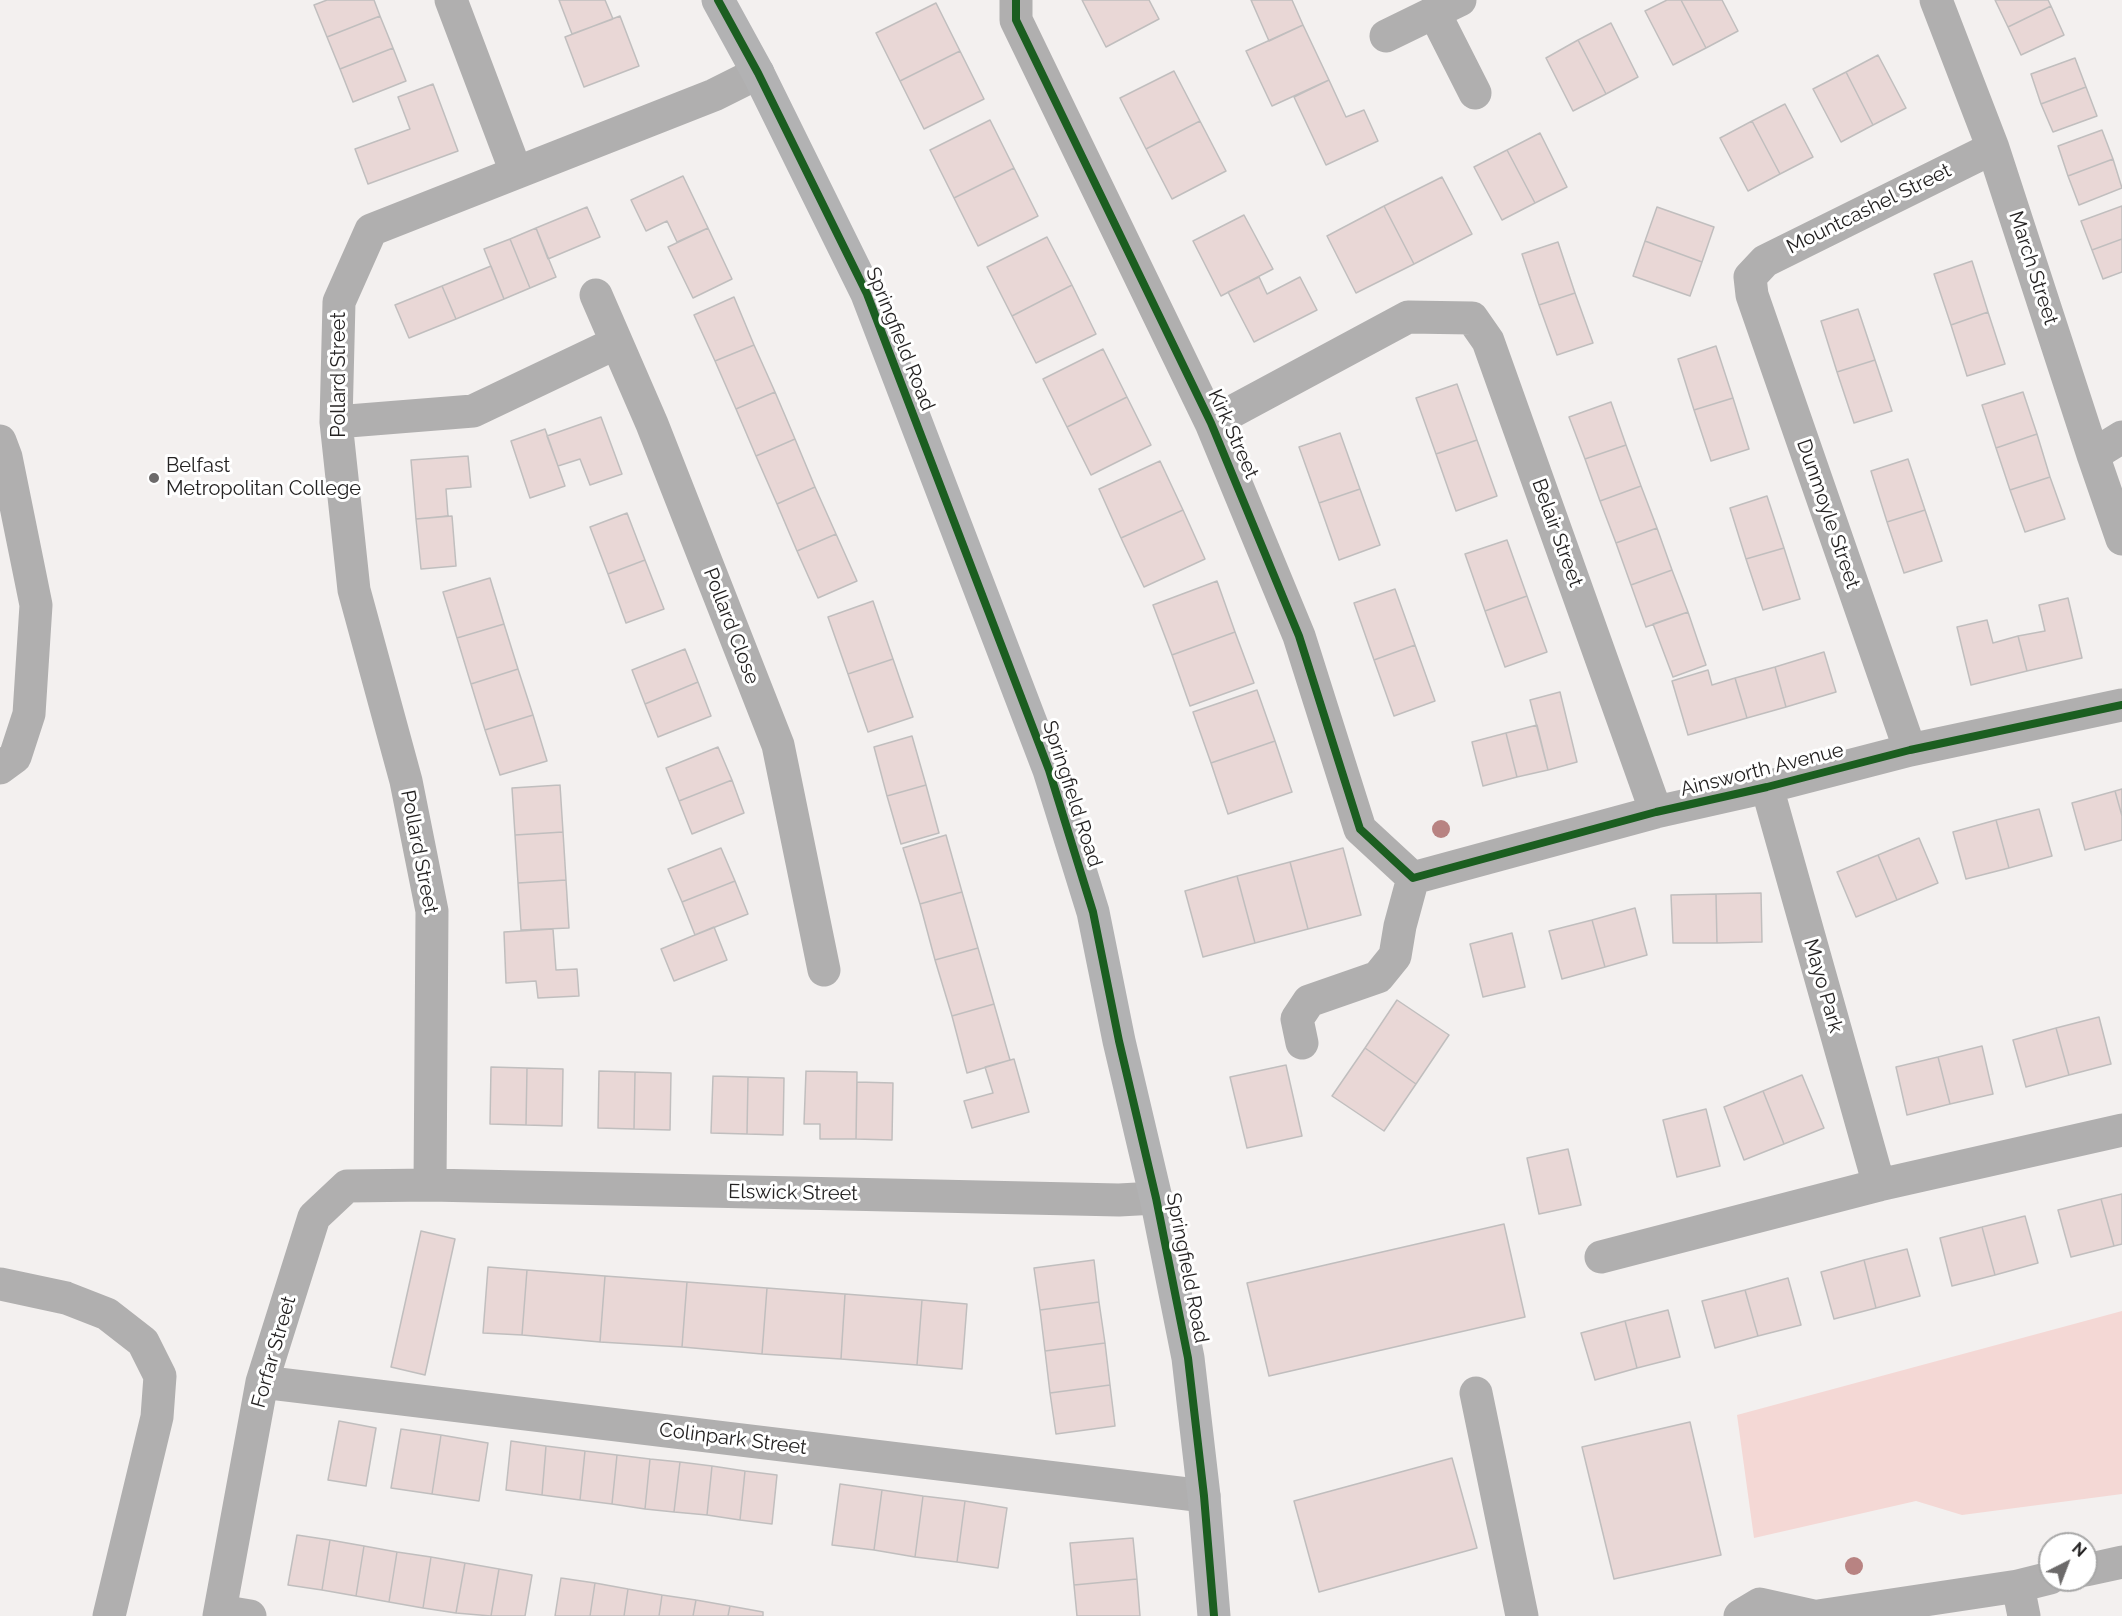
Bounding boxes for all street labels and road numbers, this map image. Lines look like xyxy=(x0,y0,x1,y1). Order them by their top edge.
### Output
street label: Mountcashel Street xyxy=(1783,159,1955,259)
street label: March Street xyxy=(2003,208,2063,328)
street label: Springfield Road xyxy=(860,264,940,414)
street label: Pollard Street xyxy=(327,312,351,438)
street label: Kirk Street xyxy=(1203,386,1263,482)
street label: Dunmoyle Street xyxy=(1791,436,1865,592)
street label: Belair Street xyxy=(1526,476,1588,590)
street label: Pollard Close xyxy=(698,564,764,688)
street label: Springfield Road xyxy=(1037,718,1107,870)
street label: Ainsworth Avenue xyxy=(1678,738,1846,802)
street label: Pollard Street xyxy=(395,788,443,916)
street label: Mayo Park xyxy=(1798,936,1848,1036)
street label: Elswick Street xyxy=(728,1180,858,1206)
street label: Springfield Road xyxy=(1161,1191,1213,1345)
street label: Forfar Street xyxy=(247,1293,301,1411)
street label: Colinpark Street xyxy=(658,1418,808,1460)

